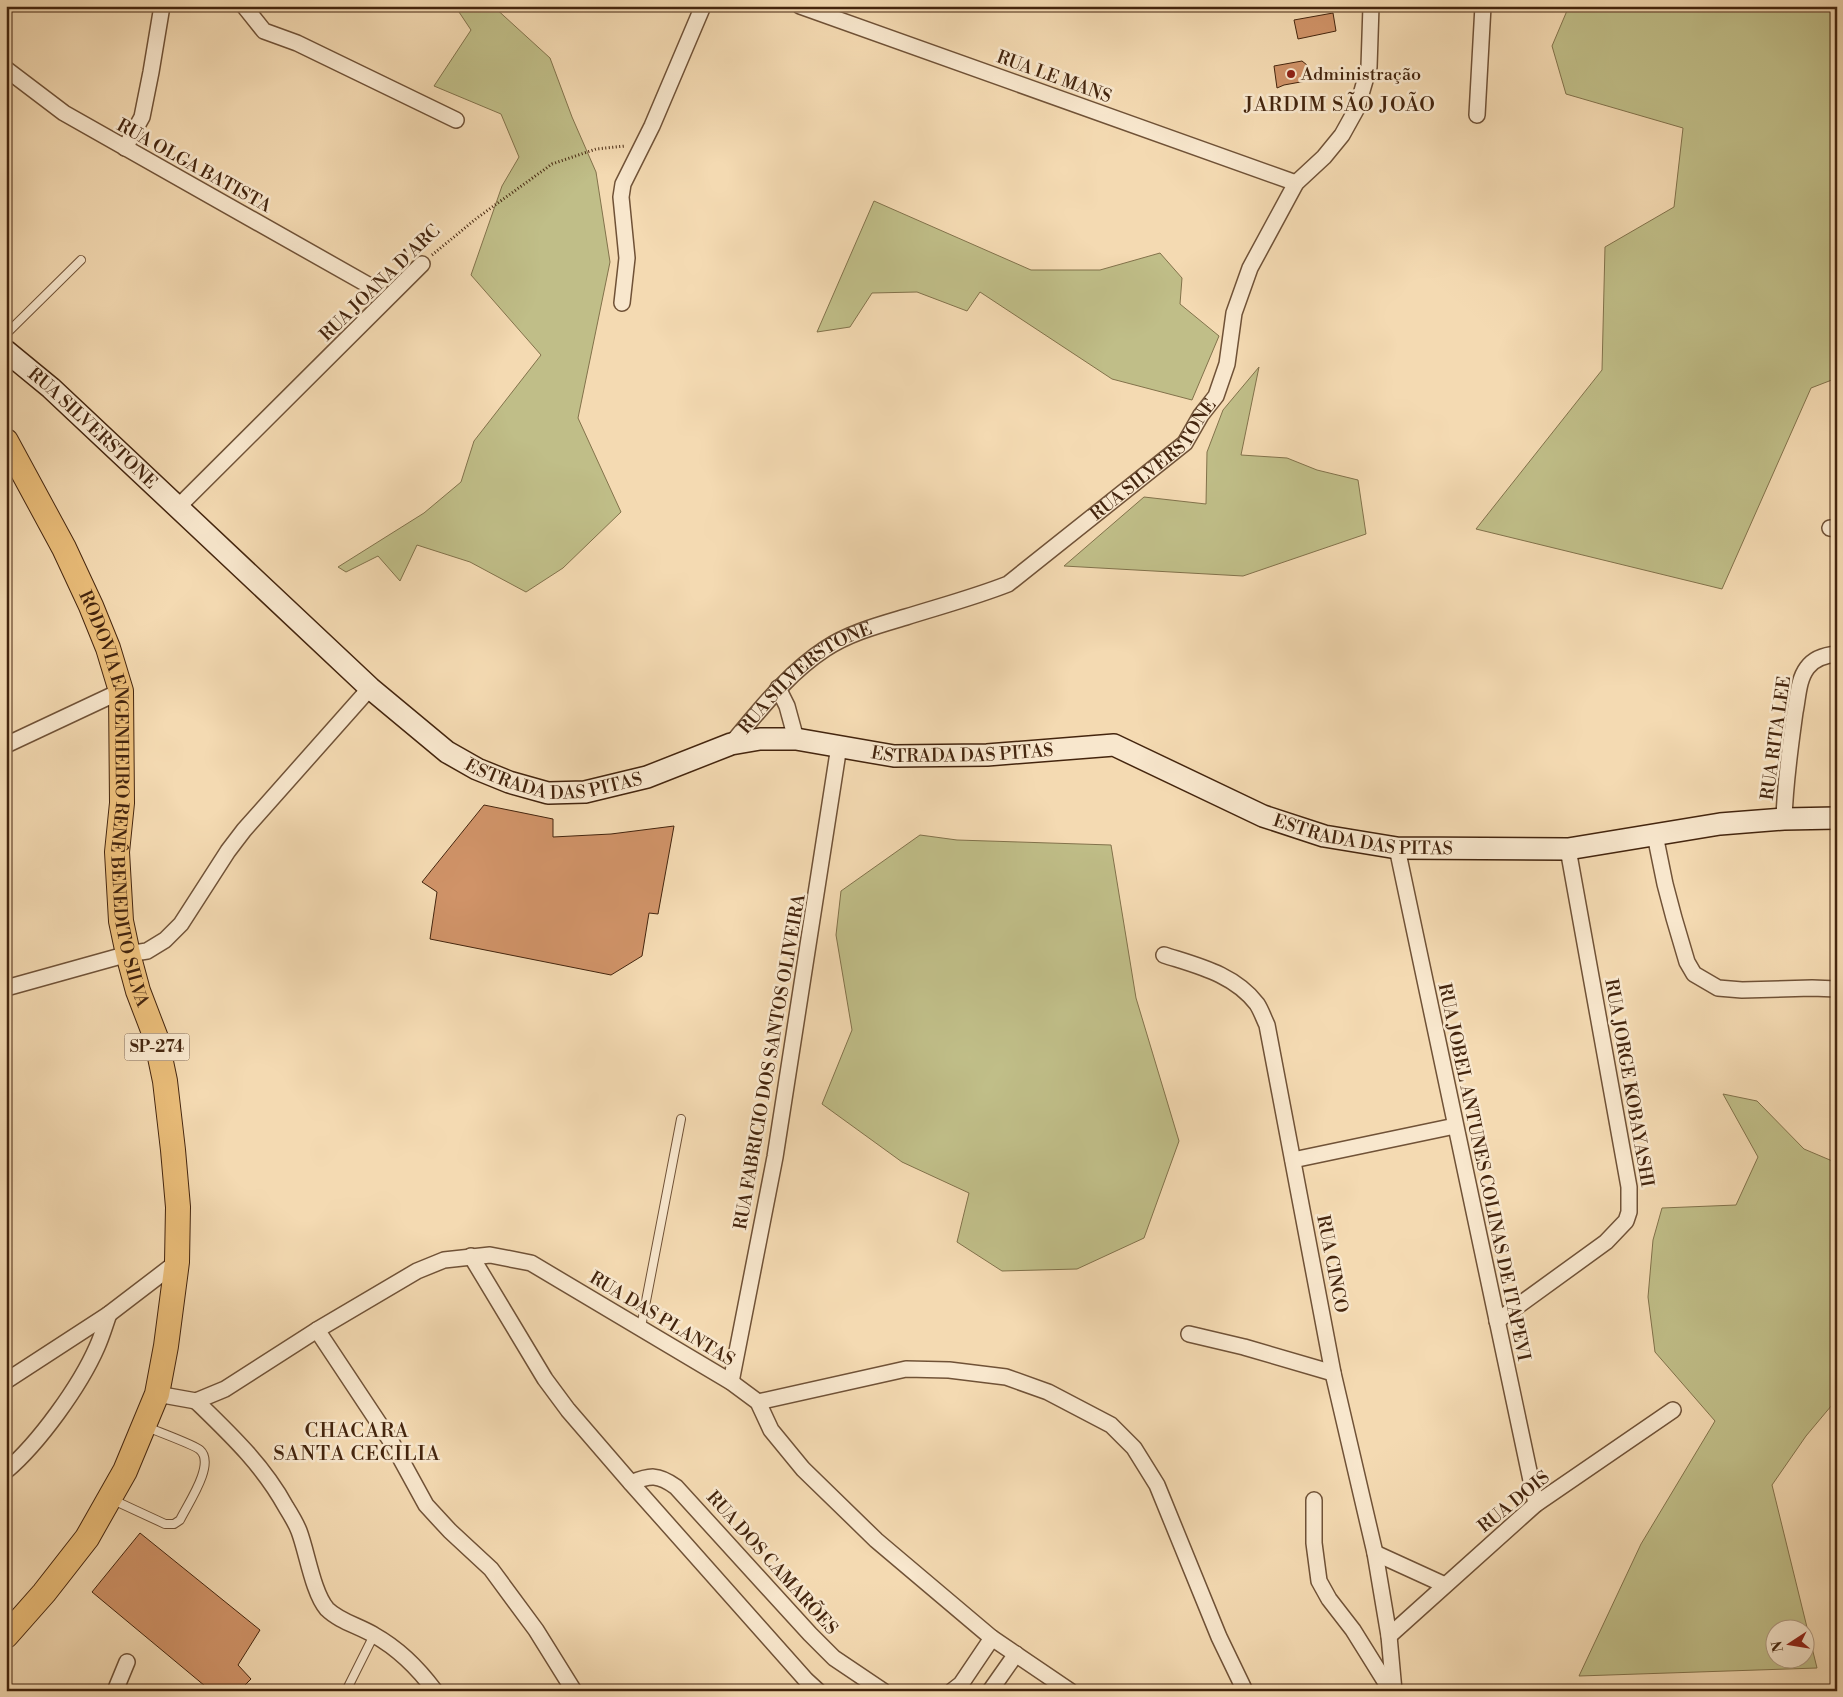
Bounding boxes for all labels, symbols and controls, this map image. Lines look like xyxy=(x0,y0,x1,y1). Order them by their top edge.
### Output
street label: RUA LE MANS xyxy=(993,46,1115,108)
place label: Administração xyxy=(1300,63,1421,86)
marker: Administração xyxy=(1285,68,1297,80)
district label: JARDIM SÃO JOÃO xyxy=(1243,91,1436,118)
street label: RUA OLGA BATISTA xyxy=(113,114,276,218)
street label: RUA JOANA D'ARC xyxy=(315,220,445,346)
street label: RUA SILVERSTONE xyxy=(23,362,162,494)
street label: RUA SILVERSTONE xyxy=(1085,394,1221,526)
street label: RODOVIA ENGENHEIRO RENÊ BENEDITO SILVA xyxy=(74,587,155,1011)
street label: RUA SILVERSTONE xyxy=(733,617,875,738)
street label: RUA RITA LEE xyxy=(1756,674,1796,802)
street label: ESTRADA DAS PITAS xyxy=(869,738,1054,768)
street label: ESTRADA DAS PITAS xyxy=(461,753,645,805)
street label: ESTRADA DAS PITAS xyxy=(1270,809,1453,860)
street label: RUA FABRICIO DOS SANTOS OLIVEIRA xyxy=(729,892,811,1232)
street label: RUA JORGE KOBAYASHI xyxy=(1599,977,1659,1189)
street label: RUA JOBEL ANTUNES COLINAS DE ITAPEVI xyxy=(1433,981,1535,1363)
road number: SP-274 xyxy=(124,1034,190,1060)
street label: RUA CINCO xyxy=(1311,1213,1353,1315)
street label: RUA DAS PLANTAS xyxy=(585,1266,739,1372)
district label: CHACARA SANTA CECILIA xyxy=(273,1419,441,1467)
street label: RUA DOIS xyxy=(1473,1466,1555,1538)
street label: RUA DOS CAMARÕES xyxy=(701,1486,843,1640)
north arrow xyxy=(1766,1620,1816,1670)
text: N xyxy=(1768,1639,1788,1654)

